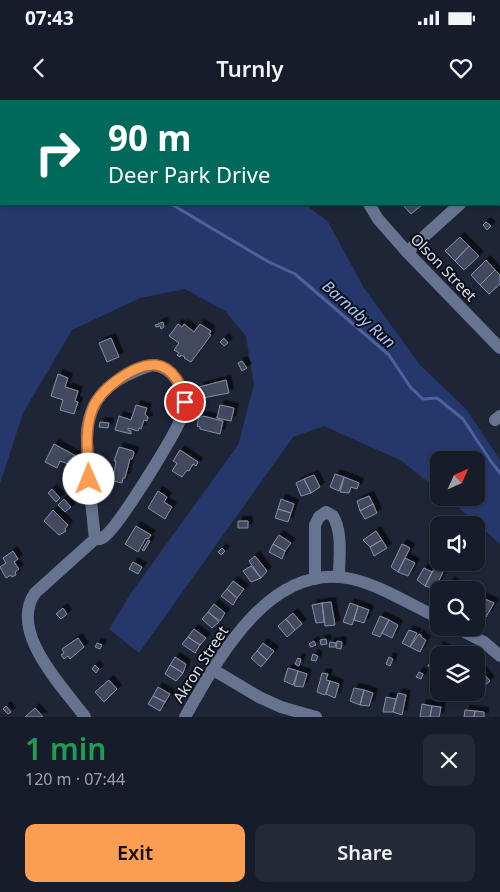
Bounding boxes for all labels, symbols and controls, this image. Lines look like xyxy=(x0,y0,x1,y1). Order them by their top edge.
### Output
text: 07:43 xyxy=(25,5,74,31)
text: Turnly xyxy=(216,53,284,83)
icon: back xyxy=(25,54,53,82)
icon: heart xyxy=(447,54,475,82)
text: 90 m xyxy=(108,114,191,161)
icon: right xyxy=(25,120,90,185)
text: Deer Park Drive xyxy=(108,159,270,189)
street label: Olson Street xyxy=(407,229,482,306)
water label: Barnaby Run xyxy=(318,275,400,353)
pin xyxy=(164,381,206,423)
icon: arrive xyxy=(171,388,199,416)
north arrow xyxy=(430,451,485,506)
map controls xyxy=(430,451,485,701)
position arrow xyxy=(62,452,114,504)
button: sound xyxy=(430,516,485,571)
button: search xyxy=(430,581,485,636)
street label: Akron Street xyxy=(168,621,233,706)
button: layers xyxy=(430,646,485,701)
text: 1 min xyxy=(25,728,106,769)
button: close xyxy=(423,734,475,786)
text: 120 m · 07:44 xyxy=(25,768,125,790)
button: Exit xyxy=(25,824,245,882)
button: Share xyxy=(255,824,475,882)

